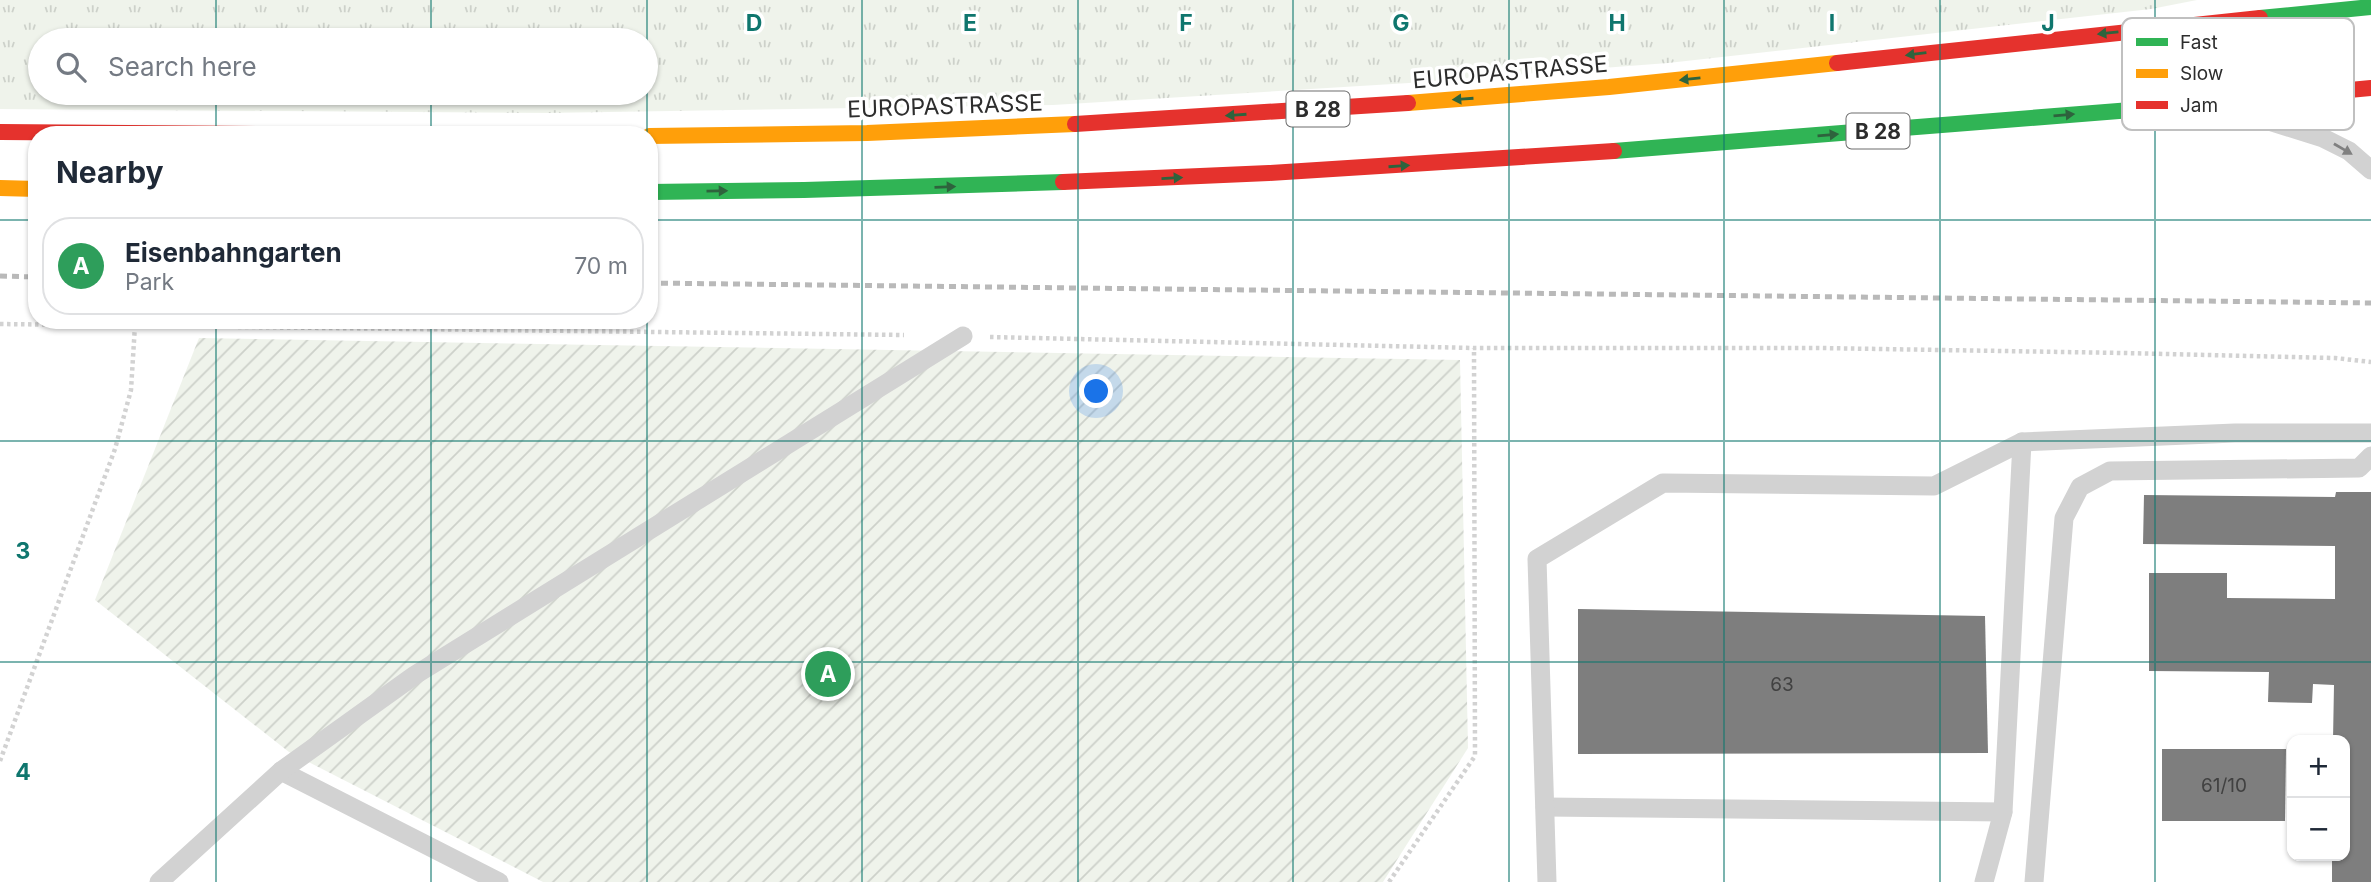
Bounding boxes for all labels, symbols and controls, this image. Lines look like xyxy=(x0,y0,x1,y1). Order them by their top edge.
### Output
text: D xyxy=(746,9,762,37)
text: E xyxy=(963,9,977,37)
text: F xyxy=(1179,9,1193,37)
text: G xyxy=(1392,9,1410,37)
text: H xyxy=(1608,9,1626,37)
text: I xyxy=(1829,9,1835,37)
text: J xyxy=(2041,9,2055,37)
legend xyxy=(2122,18,2354,130)
search box xyxy=(28,28,658,105)
one-way arrow xyxy=(2097,28,2119,39)
text: Fast xyxy=(2180,31,2218,54)
icon: search xyxy=(52,48,90,86)
one-way arrow xyxy=(1905,49,1927,60)
street label: EUROPASTRASSE xyxy=(1411,50,1609,94)
text: Search here xyxy=(108,51,257,82)
text: Slow xyxy=(2180,62,2223,85)
one-way arrow xyxy=(1678,74,1700,85)
street label: EUROPASTRASSE xyxy=(847,89,1043,123)
road number: B 28 xyxy=(1286,92,1350,126)
one-way arrow xyxy=(1452,94,1474,105)
text: Jam xyxy=(2180,94,2218,117)
one-way arrow xyxy=(1225,109,1247,120)
one-way arrow xyxy=(2053,109,2075,120)
road number: B 28 xyxy=(1846,114,1910,148)
one-way arrow xyxy=(1817,129,1839,140)
one-way arrow xyxy=(2334,143,2353,155)
text: Nearby xyxy=(56,154,164,190)
one-way arrow xyxy=(1389,160,1411,171)
one-way arrow xyxy=(1162,173,1184,184)
one-way arrow xyxy=(934,181,956,192)
one-way arrow xyxy=(707,185,729,197)
text: Eisenbahngarten xyxy=(125,237,342,268)
text: A xyxy=(72,252,90,280)
text: 70 m xyxy=(574,252,628,280)
text: Park xyxy=(125,268,174,296)
your location xyxy=(1079,374,1113,408)
text: 3 xyxy=(16,537,30,565)
pin: A xyxy=(805,648,851,700)
house number: 63 xyxy=(1770,673,1794,696)
map controls xyxy=(2287,735,2350,861)
button: + xyxy=(2287,735,2350,798)
text: 4 xyxy=(15,758,31,786)
house number: 61/10 xyxy=(2201,774,2247,797)
button: − xyxy=(2287,798,2350,861)

